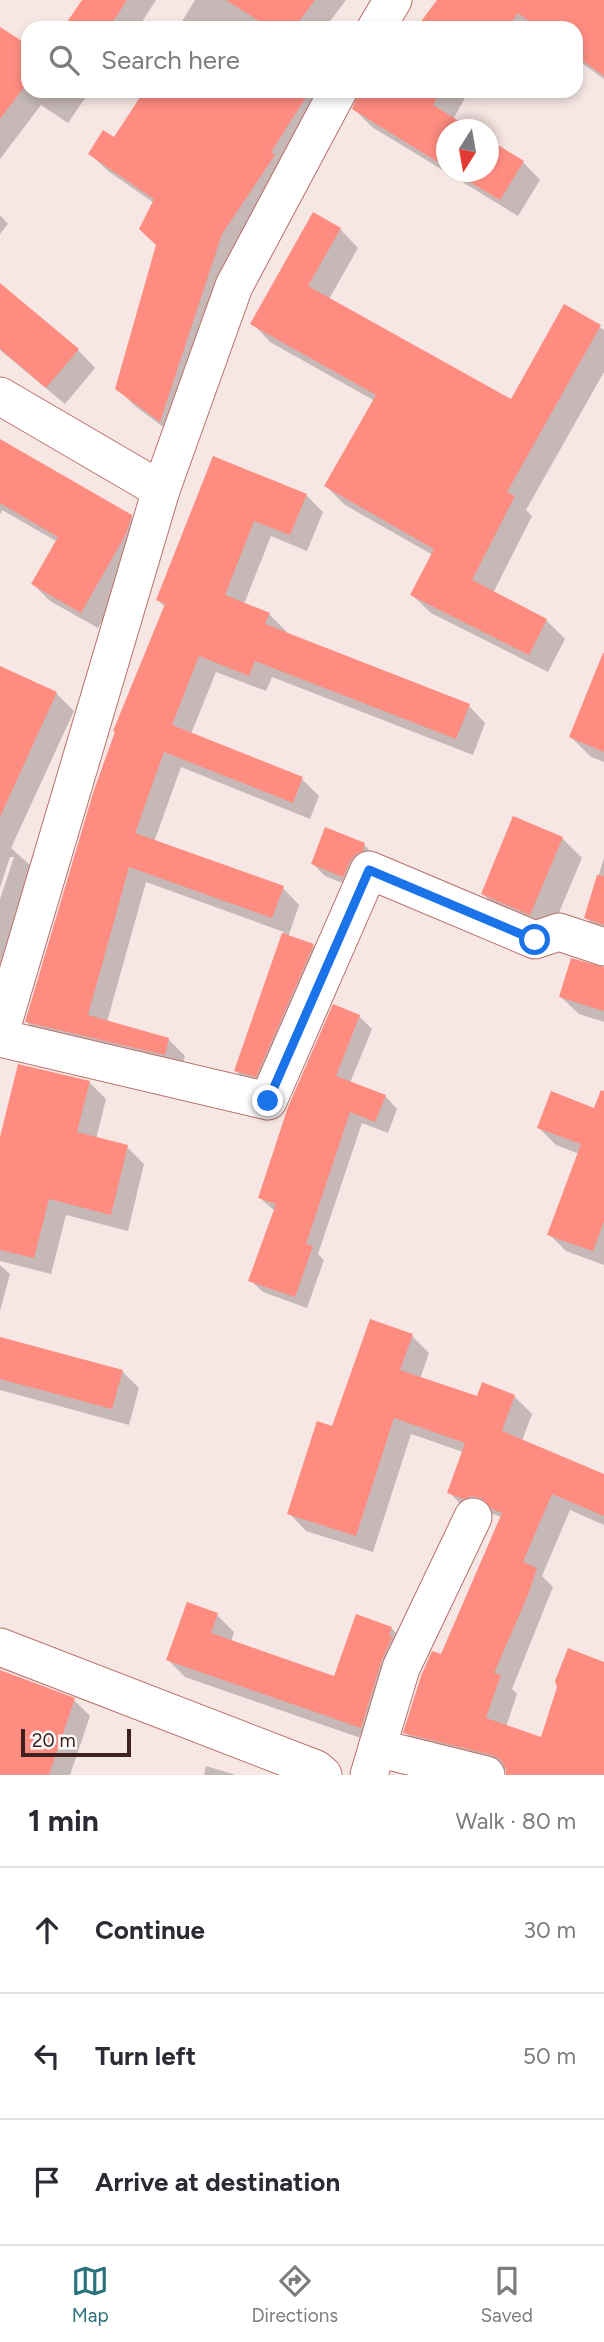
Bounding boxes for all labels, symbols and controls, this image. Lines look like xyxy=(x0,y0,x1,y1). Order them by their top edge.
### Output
search box xyxy=(21,21,583,98)
icon: search xyxy=(45,41,83,79)
text: Search here xyxy=(101,44,240,76)
north arrow xyxy=(436,119,499,182)
route start xyxy=(519,924,550,955)
route end xyxy=(252,1085,283,1116)
scale bar xyxy=(21,1726,131,1758)
text: 20 m xyxy=(32,1729,76,1752)
text: 1 min xyxy=(28,1802,99,1839)
text: Walk · 80 m xyxy=(456,1807,576,1835)
icon: ahead xyxy=(28,1911,66,1949)
text: Continue xyxy=(95,1914,205,1946)
text: 30 m xyxy=(523,1916,576,1944)
icon: left xyxy=(28,2037,66,2075)
text: Turn left xyxy=(95,2040,196,2072)
text: 50 m xyxy=(523,2042,576,2070)
icon: arrive xyxy=(28,2163,66,2201)
text: Arrive at destination xyxy=(95,2166,340,2198)
tab: Map xyxy=(71,2262,109,2327)
tab: Directions xyxy=(251,2262,338,2327)
tab: Saved xyxy=(480,2262,533,2327)

